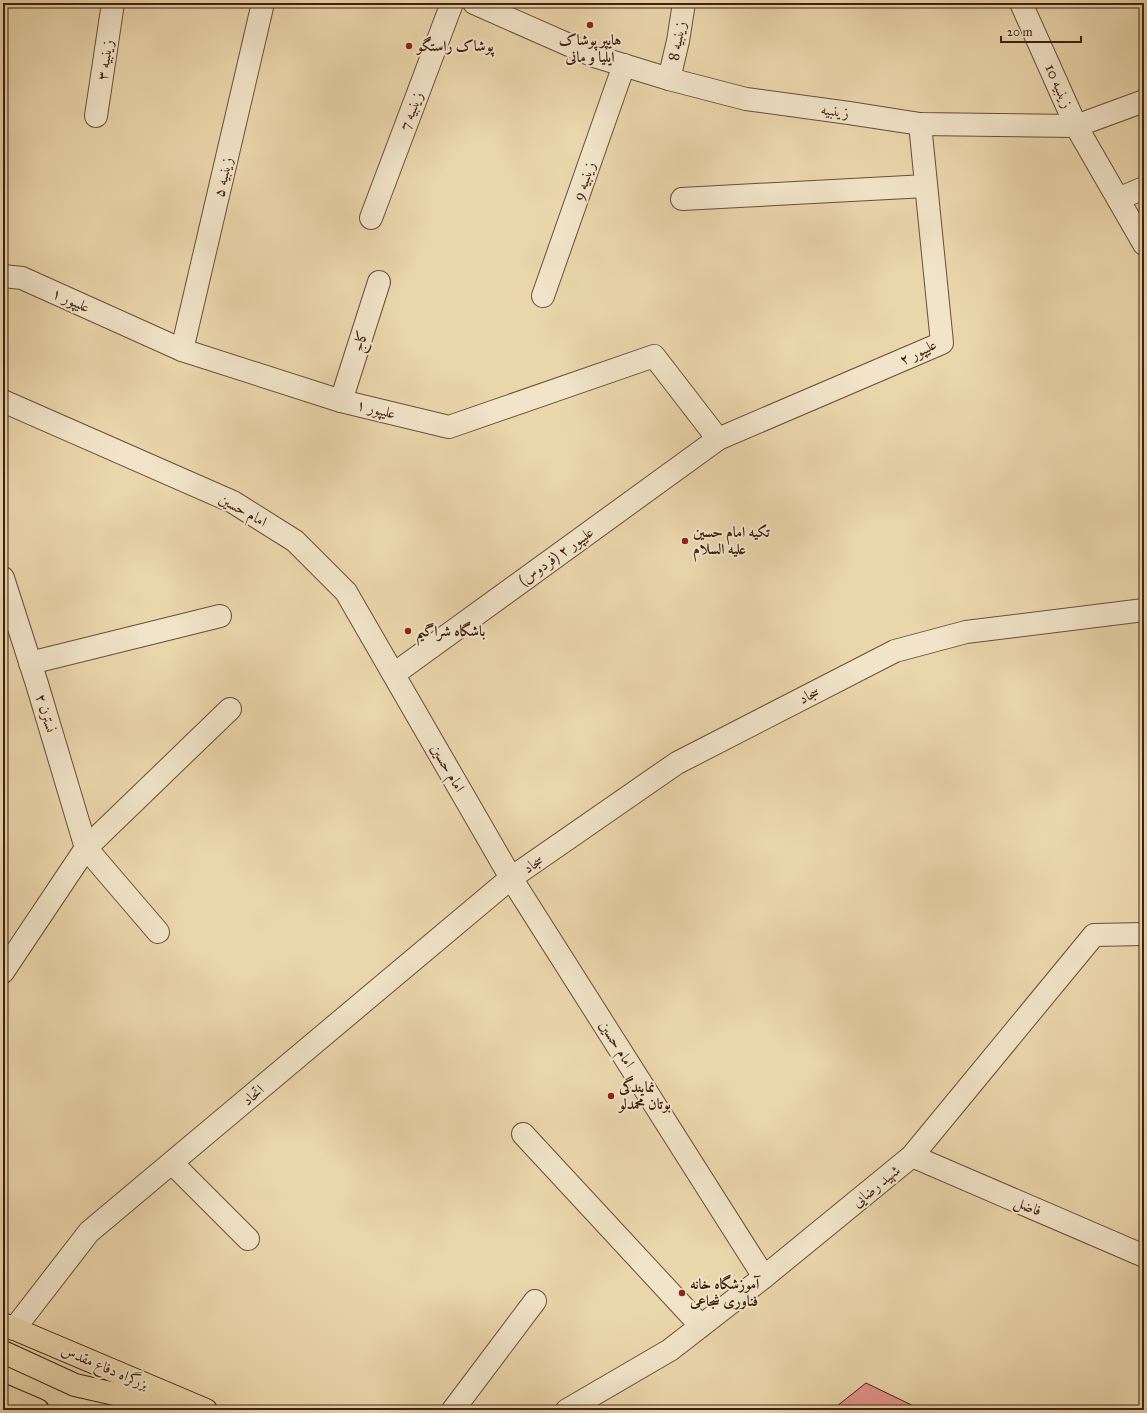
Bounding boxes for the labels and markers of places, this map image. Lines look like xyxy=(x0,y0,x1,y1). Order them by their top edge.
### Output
marker: هایپر پوشاک ایلیا و مانی xyxy=(585,20,595,30)
place label: هایپر پوشاک ایلیا و مانی xyxy=(559,31,621,66)
place label: پوشاک راستگو xyxy=(415,36,495,57)
marker: پوشاک راستگو xyxy=(404,41,414,51)
place label: تکیه امام حسین علیه السلام xyxy=(693,523,771,562)
marker: تکیه امام حسین علیه السلام xyxy=(680,536,690,546)
place label: باشگاه شراگیم xyxy=(416,621,485,646)
marker: باشگاه شراگیم xyxy=(403,626,413,636)
place label: نمایندگی بوتان محمدلو xyxy=(617,1075,671,1113)
marker: نمایندگی بوتان محمدلو xyxy=(606,1091,616,1101)
place label: آموزشگاه خانه فناوری شجاعی xyxy=(689,1274,761,1310)
marker: آموزشگاه خانه فناوری شجاعی xyxy=(677,1288,687,1298)

